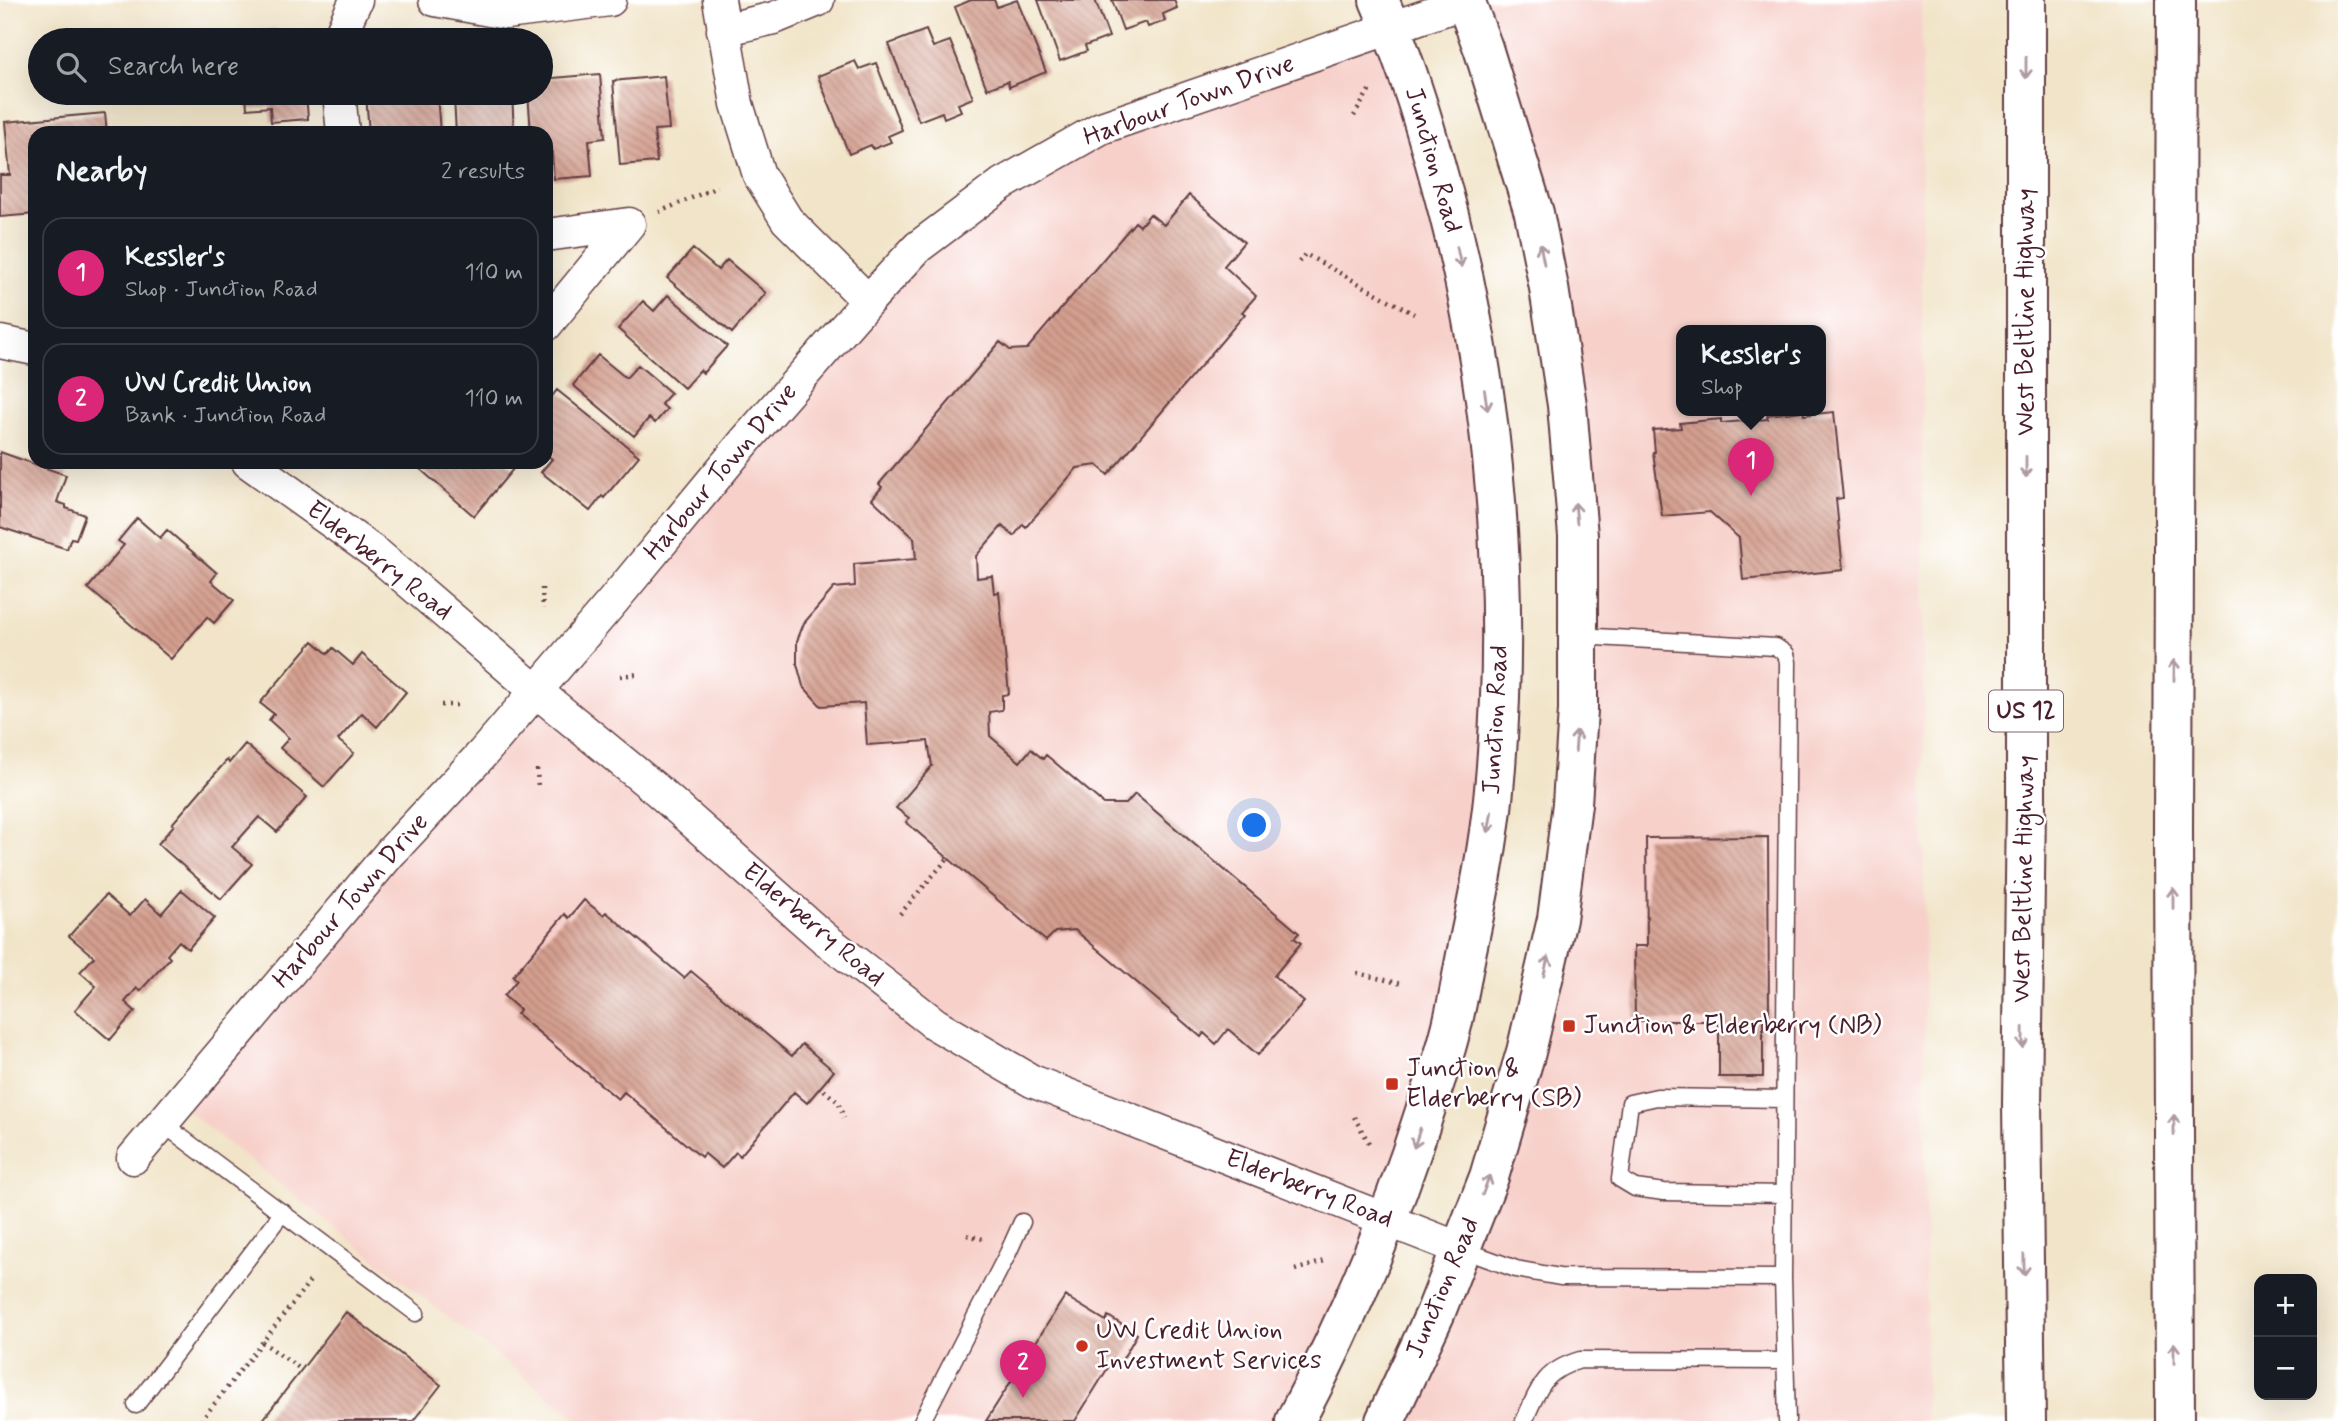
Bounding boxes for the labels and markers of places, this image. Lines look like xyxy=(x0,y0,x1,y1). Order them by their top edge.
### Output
pin: 1 xyxy=(1728,438,1774,496)
place label: Junction & Elderberry (NB) xyxy=(1583,1009,1881,1043)
marker: Junction & Elderberry (NB) xyxy=(1561,1018,1577,1034)
place label: Junction & Elderberry (SB) xyxy=(1406,1052,1581,1116)
marker: Junction & Elderberry (SB) xyxy=(1384,1076,1400,1092)
place label: UW Credit Union Investment Services xyxy=(1096,1314,1322,1378)
marker: UW Credit Union Investment Services xyxy=(1074,1338,1090,1354)
pin: 2 xyxy=(1000,1340,1046,1398)

